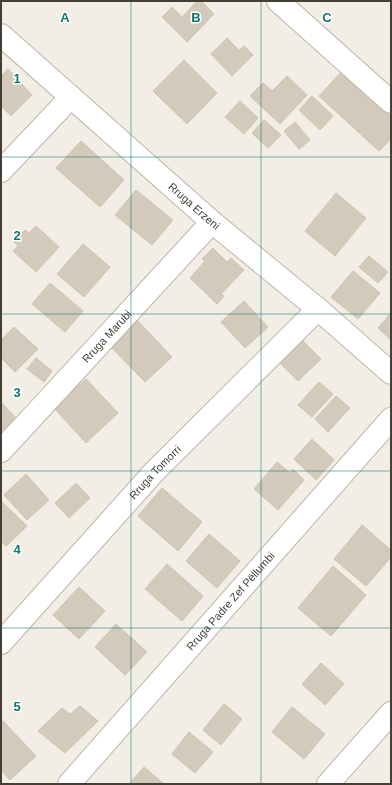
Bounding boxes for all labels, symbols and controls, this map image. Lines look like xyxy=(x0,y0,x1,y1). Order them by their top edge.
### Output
text: A xyxy=(60,10,70,25)
text: B xyxy=(191,10,201,25)
text: C xyxy=(322,10,332,25)
text: 1 xyxy=(13,71,21,86)
street label: Rruga Erzeni xyxy=(166,180,222,232)
text: 2 xyxy=(13,228,21,243)
street label: Rruga Marubi xyxy=(80,308,134,365)
text: 3 xyxy=(13,385,21,400)
street label: Rruga Tomorri xyxy=(127,443,183,502)
text: 4 xyxy=(13,542,21,557)
street label: Rruga Padre Zef Pëllumbi xyxy=(184,550,277,653)
text: 5 xyxy=(13,699,21,714)

